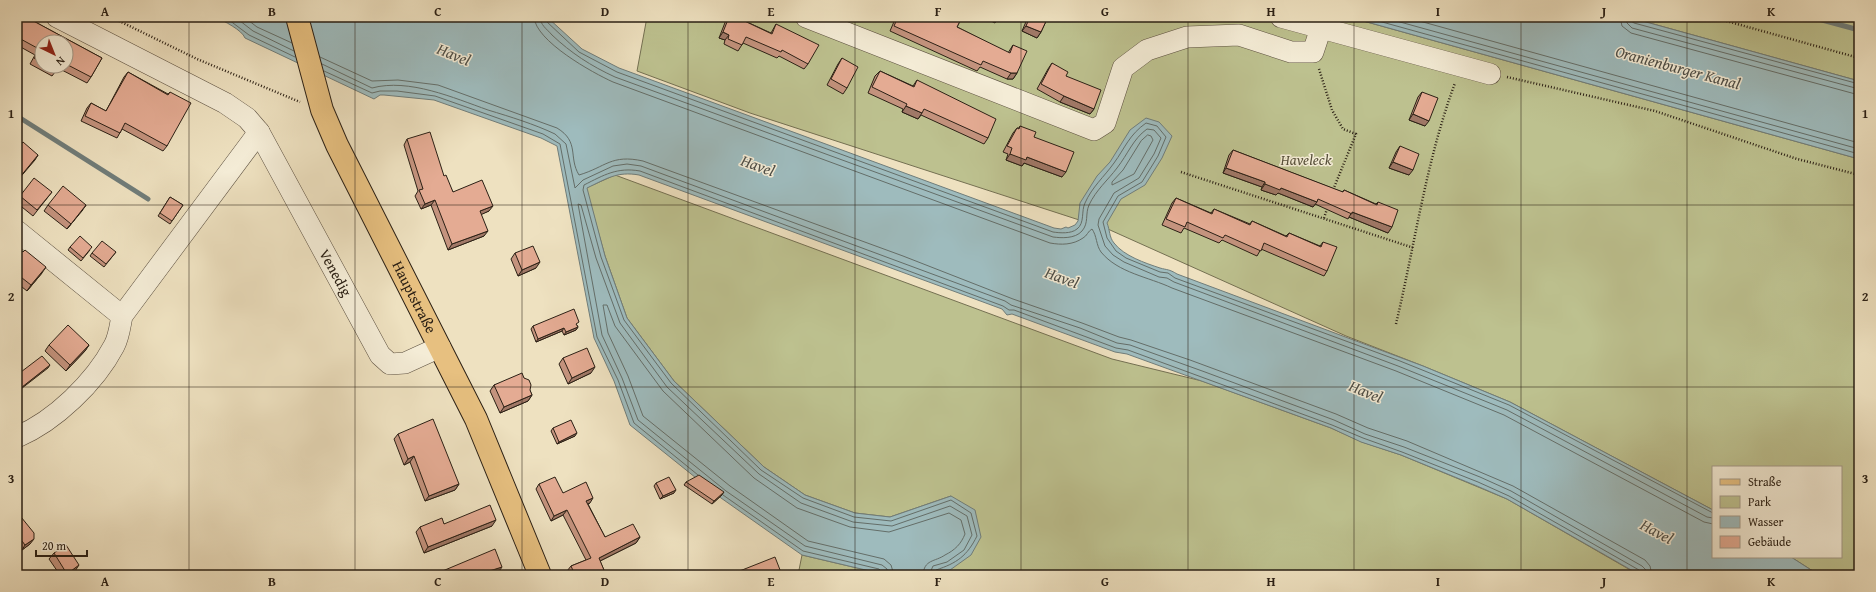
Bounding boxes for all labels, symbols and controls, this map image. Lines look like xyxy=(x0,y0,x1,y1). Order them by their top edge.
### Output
text: A xyxy=(101,2,110,21)
text: B xyxy=(268,2,276,21)
text: C xyxy=(434,2,442,21)
text: D xyxy=(601,2,609,21)
text: E xyxy=(768,2,775,21)
text: F xyxy=(935,2,942,21)
text: G xyxy=(1101,2,1109,21)
text: H xyxy=(1266,2,1276,21)
text: I xyxy=(1436,2,1440,21)
text: J xyxy=(1600,2,1607,21)
text: K xyxy=(1767,2,1776,21)
north arrow xyxy=(34,34,74,74)
water label: Havel xyxy=(433,36,475,72)
water label: Oranienburger Kanal xyxy=(1613,39,1743,95)
text: N xyxy=(52,53,69,70)
text: 1 xyxy=(8,104,14,123)
text: 1 xyxy=(1862,104,1868,123)
water label: Havel xyxy=(737,147,778,182)
park label: Haveleck xyxy=(1279,149,1332,170)
street label: Venedig xyxy=(314,245,358,301)
street label: Hauptstraße xyxy=(387,257,442,337)
water label: Havel xyxy=(1041,259,1082,294)
text: 2 xyxy=(8,287,15,306)
text: 2 xyxy=(1862,287,1869,306)
water label: Havel xyxy=(1345,373,1387,409)
legend xyxy=(1712,466,1842,558)
text: 3 xyxy=(8,469,14,488)
text: 3 xyxy=(1862,469,1868,488)
text: Straße xyxy=(1748,473,1782,490)
text: Park xyxy=(1748,493,1772,510)
water label: Havel xyxy=(1635,512,1678,550)
text: Wasser xyxy=(1748,513,1784,530)
scale bar xyxy=(36,532,87,558)
text: Gebäude xyxy=(1748,533,1791,550)
text: 20 m xyxy=(42,537,66,554)
text: A xyxy=(101,572,110,591)
text: B xyxy=(268,572,276,591)
text: C xyxy=(434,572,442,591)
text: D xyxy=(601,572,609,591)
text: E xyxy=(768,572,775,591)
text: F xyxy=(935,572,942,591)
text: G xyxy=(1101,572,1109,591)
text: H xyxy=(1266,572,1276,591)
text: I xyxy=(1436,572,1440,591)
text: J xyxy=(1600,572,1607,591)
text: K xyxy=(1767,572,1776,591)

